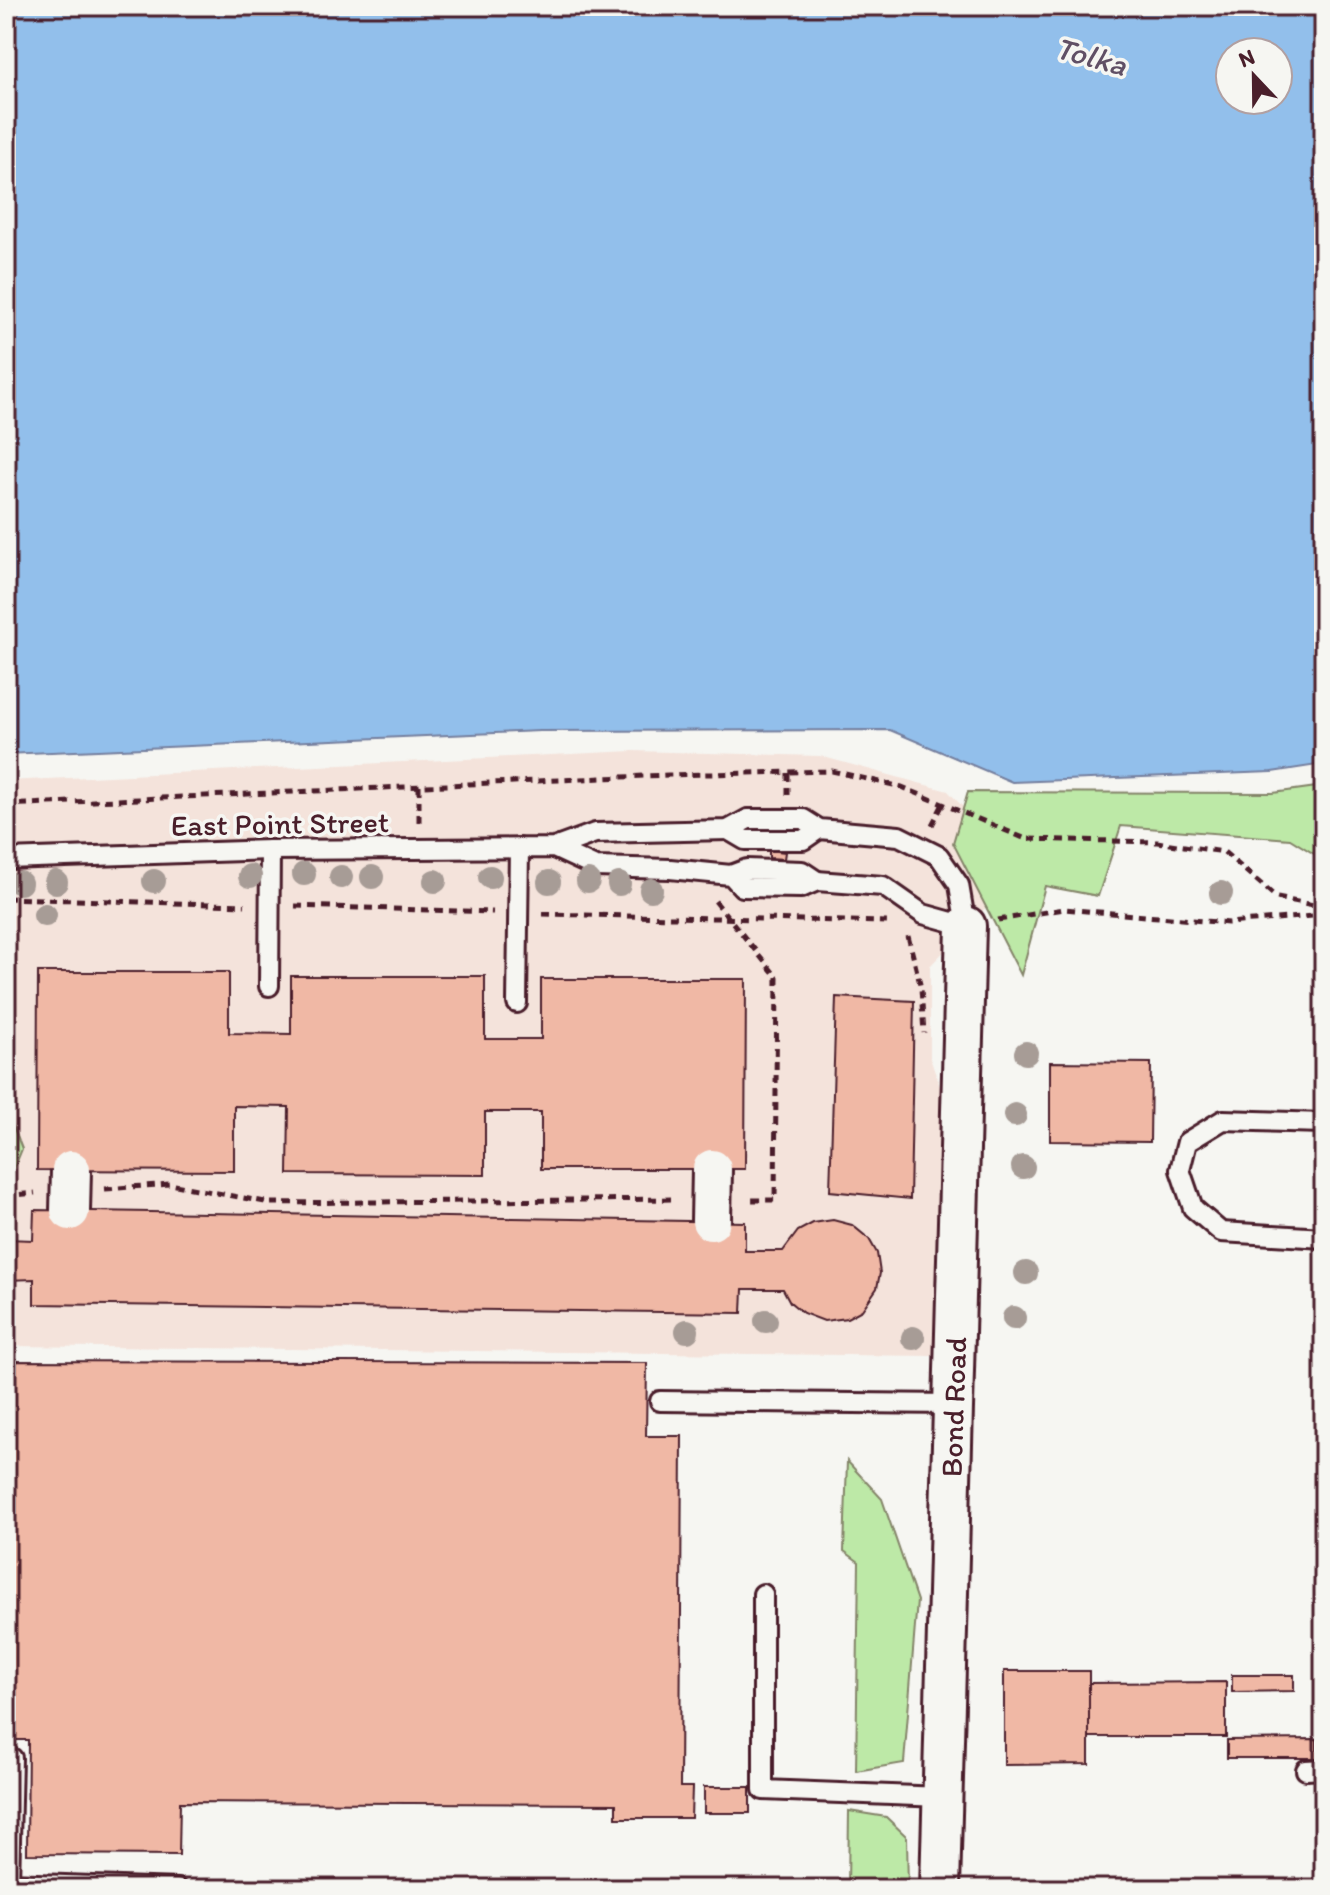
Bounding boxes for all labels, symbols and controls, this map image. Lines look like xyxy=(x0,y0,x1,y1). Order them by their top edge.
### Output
water label: Tolka xyxy=(1051,28,1132,84)
north arrow xyxy=(1214,36,1294,116)
text: N xyxy=(1235,43,1259,73)
street label: East Point Street xyxy=(170,803,389,844)
street label: Bond Road xyxy=(933,1336,974,1478)

